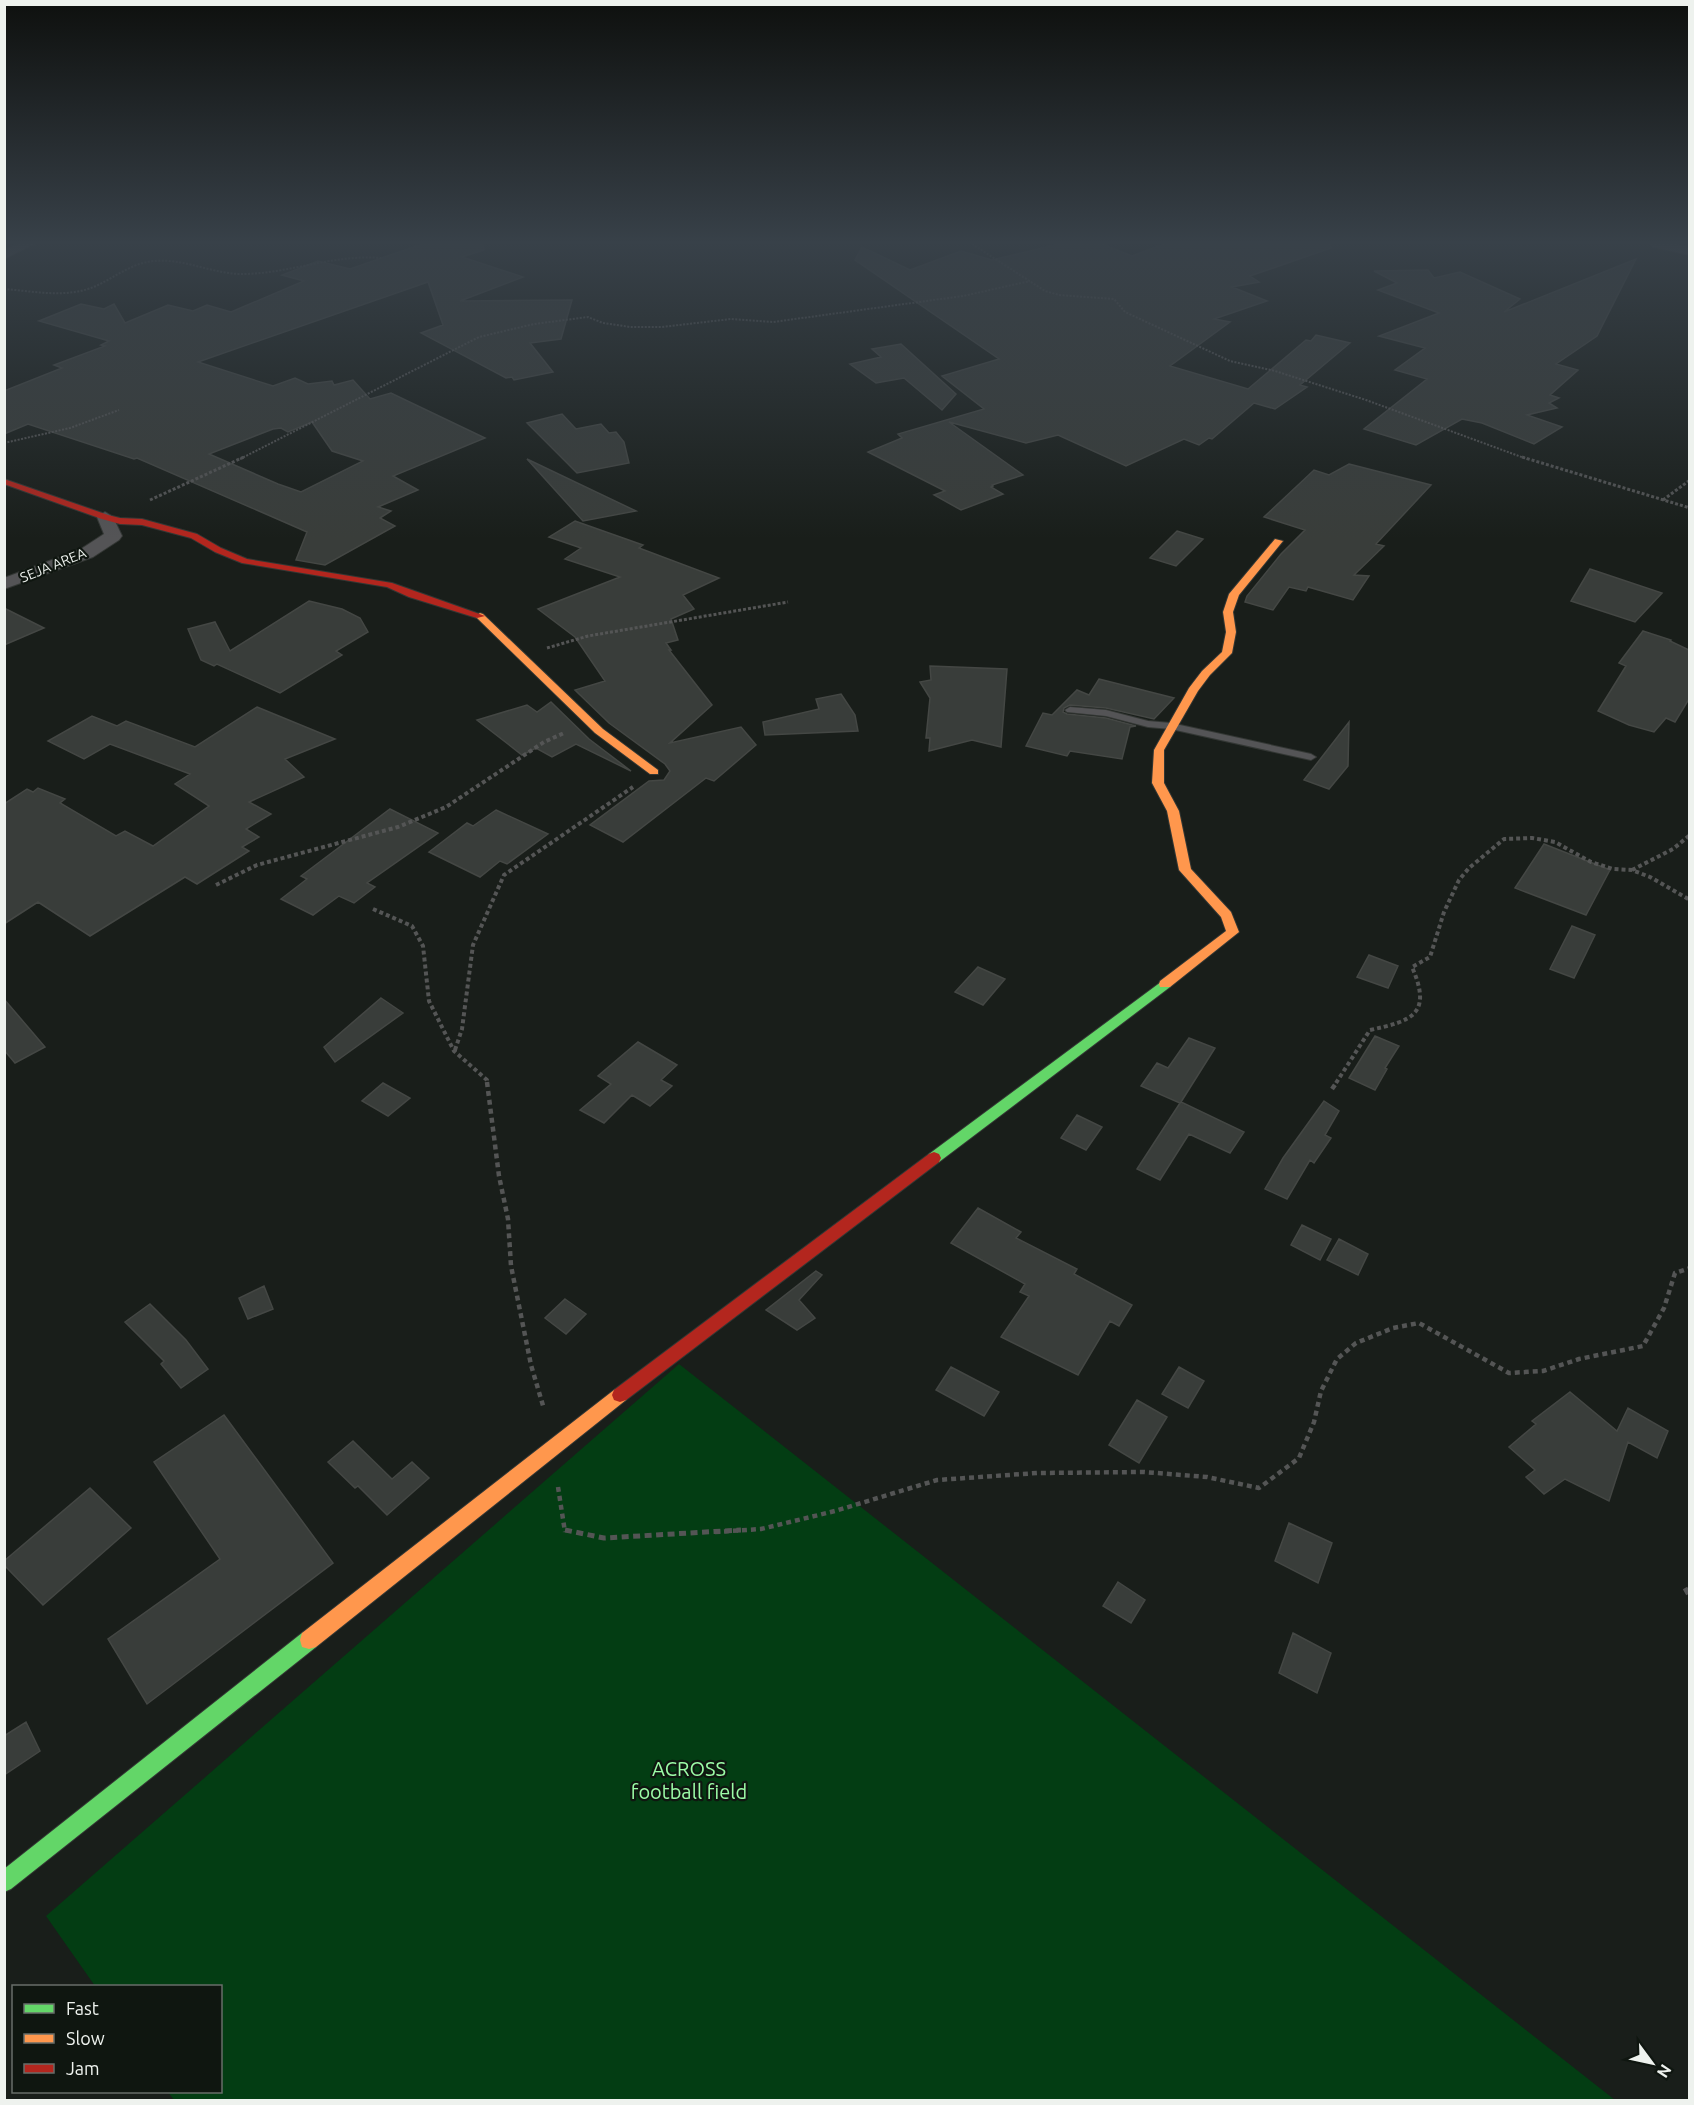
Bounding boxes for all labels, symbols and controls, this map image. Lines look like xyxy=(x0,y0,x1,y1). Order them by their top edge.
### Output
street label: SEJA AREA xyxy=(18,545,88,585)
park label: ACROSS football field xyxy=(631,1757,747,1803)
legend xyxy=(12,1985,222,2093)
text: Fast xyxy=(66,1998,99,2018)
text: Slow xyxy=(66,2028,105,2048)
north arrow xyxy=(1622,2033,1682,2093)
text: Jam xyxy=(66,2058,100,2078)
text: N xyxy=(1654,2061,1675,2081)

